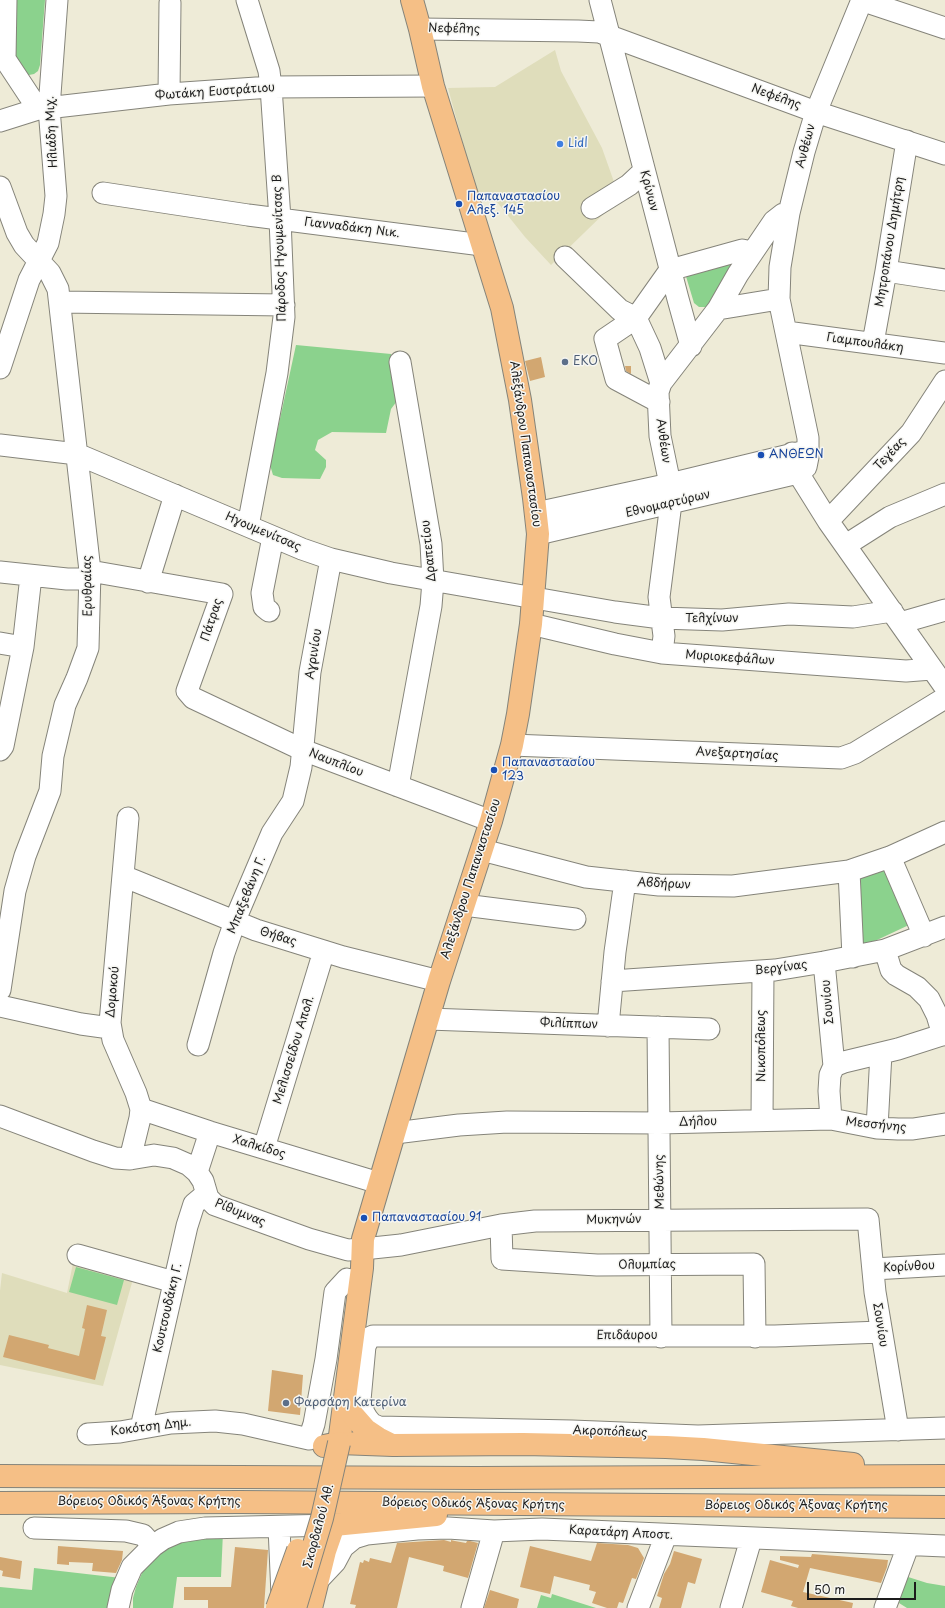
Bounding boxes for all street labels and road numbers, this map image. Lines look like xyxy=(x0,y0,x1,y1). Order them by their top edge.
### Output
street label: Νεφέλης xyxy=(428,21,480,37)
street label: Φωτάκη Ευστράτιου xyxy=(155,81,275,103)
street label: Νεφέλης xyxy=(749,81,803,113)
street label: Ηλιάδη Μιχ. xyxy=(43,96,61,168)
street label: Ανθέων xyxy=(793,122,819,170)
street label: Κρίνων xyxy=(637,169,661,213)
street label: Πάροδος Ηγουμενίτσας Β xyxy=(270,174,290,322)
street label: Μητροπάνου Δημήτρη xyxy=(873,176,907,308)
street label: Γιανναδάκη Νικ. xyxy=(303,215,401,241)
street label: Γιαμπουλάκη xyxy=(825,330,905,356)
street label: Αλεξάνδρου Παπαναστασίου xyxy=(506,360,544,528)
street label: Ανθέων xyxy=(653,417,673,465)
street label: Τεγέας xyxy=(871,435,909,473)
street label: Εθνομαρτύρων xyxy=(624,487,712,521)
street label: Ηγουμενίτσας xyxy=(223,510,303,554)
street label: Δραπετίου xyxy=(419,519,439,583)
street label: Ερυθραίας xyxy=(80,555,96,617)
street label: Πάτρας xyxy=(198,597,226,643)
street label: Τελχίνων xyxy=(685,612,739,626)
street label: Αγρινίου xyxy=(303,628,325,680)
street label: Μυριοκεφάλων xyxy=(685,648,775,668)
street label: Ανεξαρτησίας xyxy=(695,745,779,763)
street label: Ναυπλίου xyxy=(307,746,365,780)
street label: Αλεξάνδρου Παπαναστασίου xyxy=(438,797,504,961)
street label: Μπαξεβάνη Γ. xyxy=(225,854,269,936)
street label: Αβδήρων xyxy=(637,875,691,893)
street label: Θήβας xyxy=(258,925,298,949)
street label: Βεργίνας xyxy=(754,958,808,978)
street label: Δομοκού xyxy=(104,966,122,1018)
street label: Σουνίου xyxy=(819,979,837,1025)
street label: Μελισσείδου Απολ. xyxy=(271,994,317,1106)
street label: Νικοπόλεως xyxy=(755,1010,769,1082)
street label: Φιλίππων xyxy=(540,1016,598,1032)
street label: Δήλου xyxy=(679,1114,717,1130)
street label: Μεσσήνης xyxy=(845,1115,907,1135)
street label: Χαλκίδος xyxy=(231,1132,287,1162)
street label: Μεθώνης xyxy=(652,1154,668,1210)
street label: Ρίθυμνας xyxy=(212,1196,268,1230)
street label: Μυκηνών xyxy=(586,1212,642,1228)
street label: Ολυμπίας xyxy=(618,1257,676,1273)
street label: Κορίνθου xyxy=(883,1258,935,1276)
street label: Κουτσουδάκη Γ. xyxy=(151,1262,185,1354)
street label: Σουνίου xyxy=(869,1302,891,1348)
street label: Επιδάυρου xyxy=(596,1329,658,1343)
street label: Κοκότση Δημ. xyxy=(110,1415,192,1439)
street label: Ακροπόλεως xyxy=(572,1424,648,1440)
street label: Σκορδαλού Αθ. xyxy=(301,1482,337,1570)
street label: Βόρειος Οδικός Άξονας Κρήτης xyxy=(57,1495,241,1509)
street label: Βόρειος Οδικός Άξονας Κρήτης xyxy=(381,1495,565,1513)
street label: Βόρειος Οδικός Άξονας Κρήτης xyxy=(704,1499,888,1513)
street label: Καρατάρη Αποστ. xyxy=(568,1523,674,1543)

